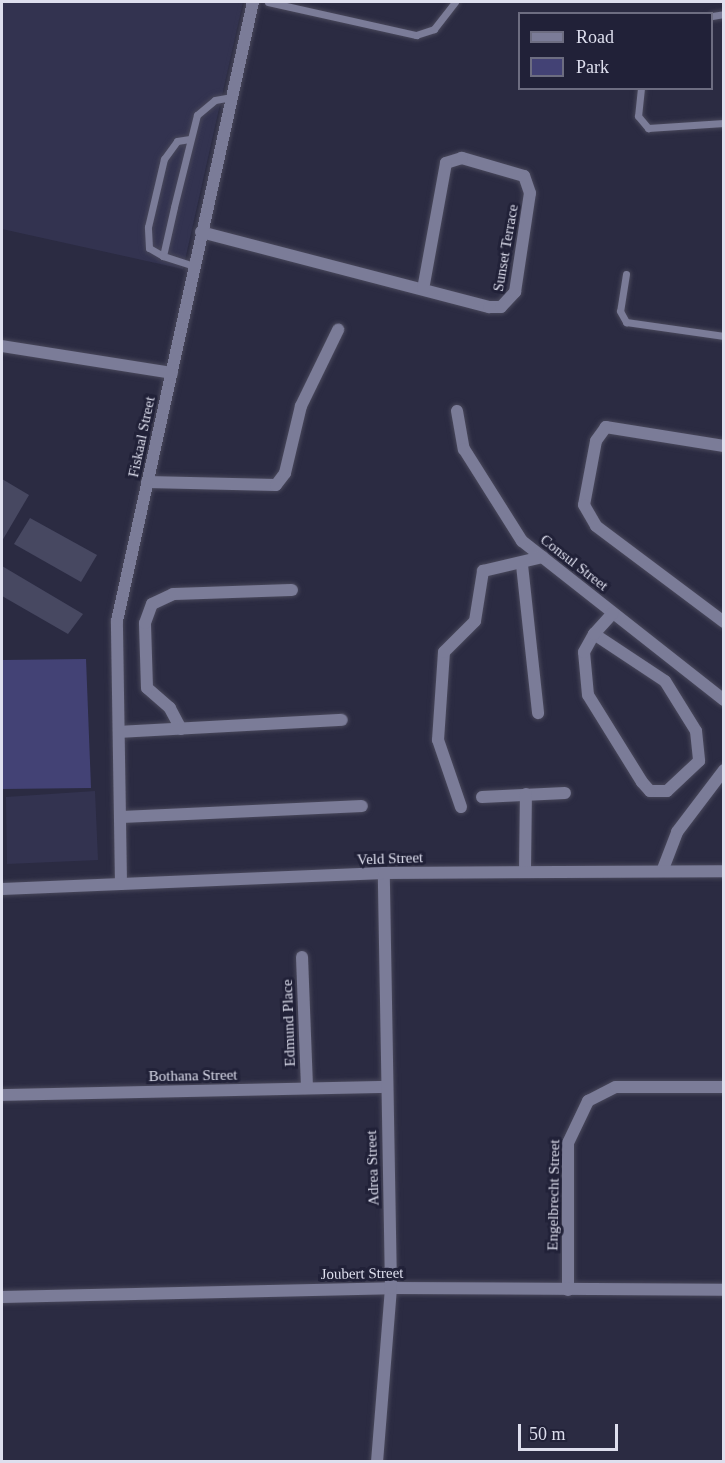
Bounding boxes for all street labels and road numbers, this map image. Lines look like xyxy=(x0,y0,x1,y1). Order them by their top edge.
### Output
street label: Sunset Terrace xyxy=(489,203,523,293)
street label: Fiskaal Street xyxy=(125,395,159,479)
street label: Consul Street xyxy=(536,531,612,595)
street label: Veld Street xyxy=(357,849,423,869)
street label: Edmund Place xyxy=(278,979,300,1067)
street label: Bothana Street xyxy=(148,1066,238,1086)
street label: Adrea Street xyxy=(363,1130,383,1206)
street label: Engelbrecht Street xyxy=(544,1139,564,1251)
street label: Joubert Street xyxy=(320,1264,404,1284)

